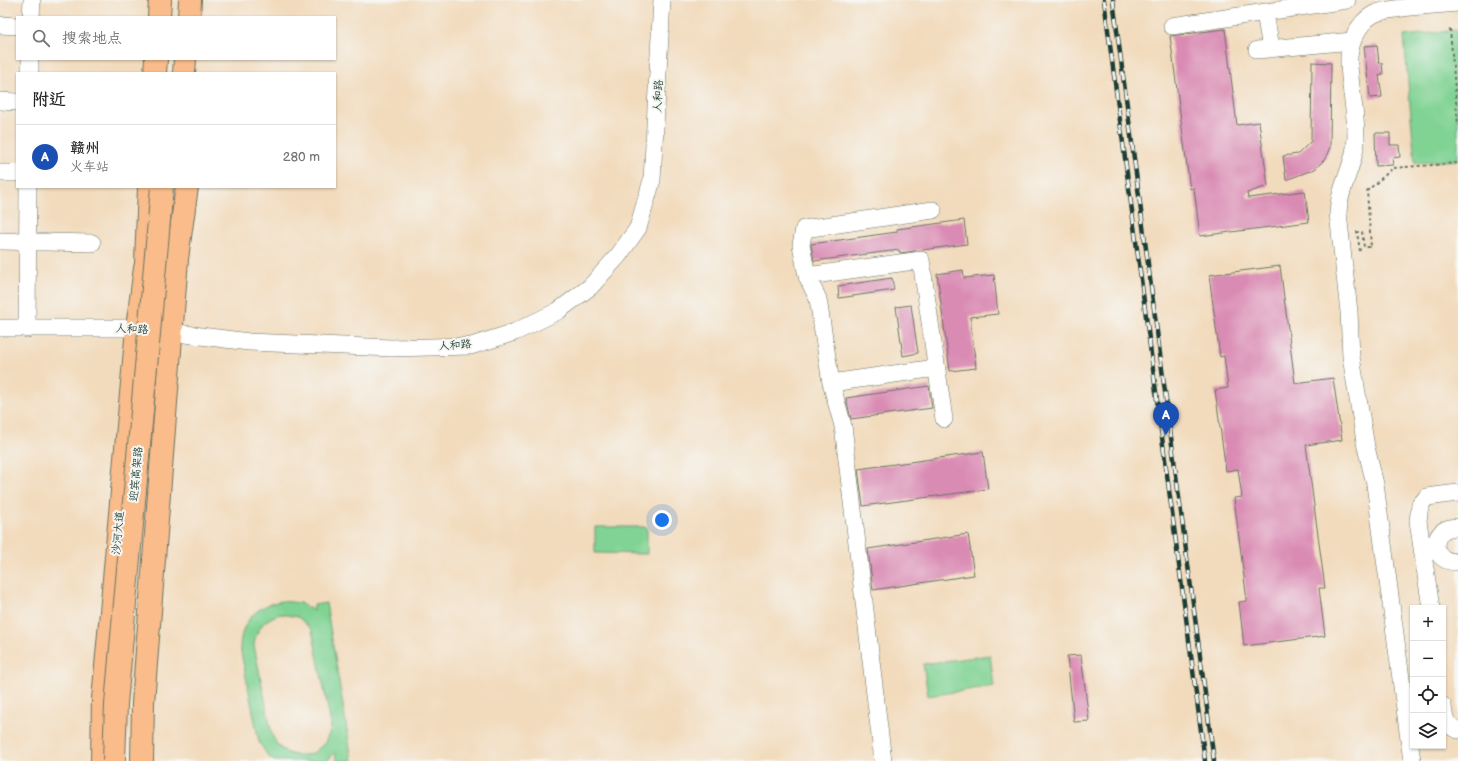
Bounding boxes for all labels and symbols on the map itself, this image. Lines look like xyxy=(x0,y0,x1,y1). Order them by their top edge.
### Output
street label: 人和路 xyxy=(651,79,665,113)
street label: 人和路 xyxy=(115,322,149,336)
street label: 人和路 xyxy=(438,337,472,353)
pin: A xyxy=(1153,402,1179,435)
street label: 迎宾高架路 xyxy=(127,446,145,502)
your location xyxy=(652,510,672,530)
street label: 沙河大道 xyxy=(110,511,126,555)

